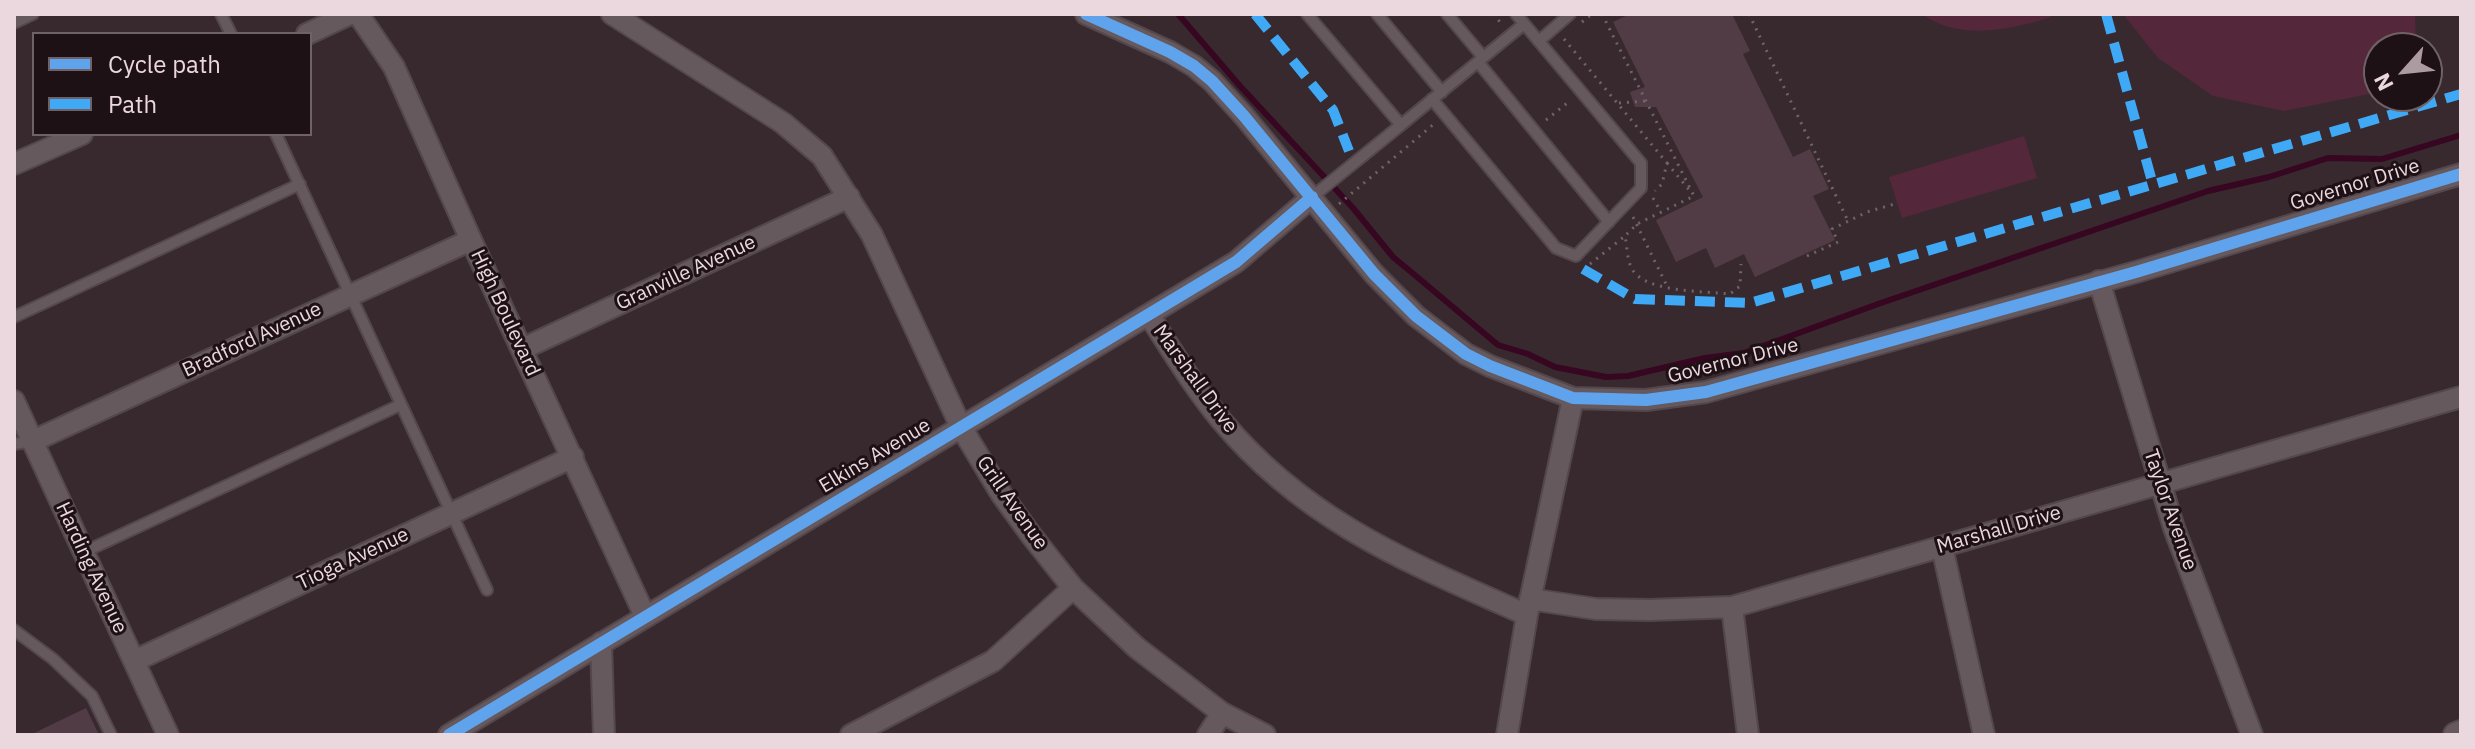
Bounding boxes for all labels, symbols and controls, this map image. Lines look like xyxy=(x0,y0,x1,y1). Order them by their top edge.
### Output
legend xyxy=(32,32,312,136)
north arrow xyxy=(2363,32,2443,112)
text: Cycle path xyxy=(108,48,221,80)
text: N xyxy=(2366,69,2399,96)
text: Path xyxy=(108,88,157,120)
street label: Governor Drive xyxy=(2287,154,2423,216)
street label: Granville Avenue xyxy=(612,230,760,316)
street label: High Boulevard xyxy=(465,246,545,380)
street label: Bradford Avenue xyxy=(179,297,325,383)
street label: Marshall Drive xyxy=(1148,320,1242,438)
street label: Governor Drive xyxy=(1665,333,1801,389)
street label: Elkins Avenue xyxy=(815,413,935,499)
street label: Taylor Avenue xyxy=(2138,446,2202,574)
street label: Grill Avenue xyxy=(971,452,1053,554)
street label: Harding Avenue xyxy=(50,499,132,637)
street label: Marshall Drive xyxy=(1934,501,2064,559)
street label: Tioga Avenue xyxy=(293,523,413,595)

